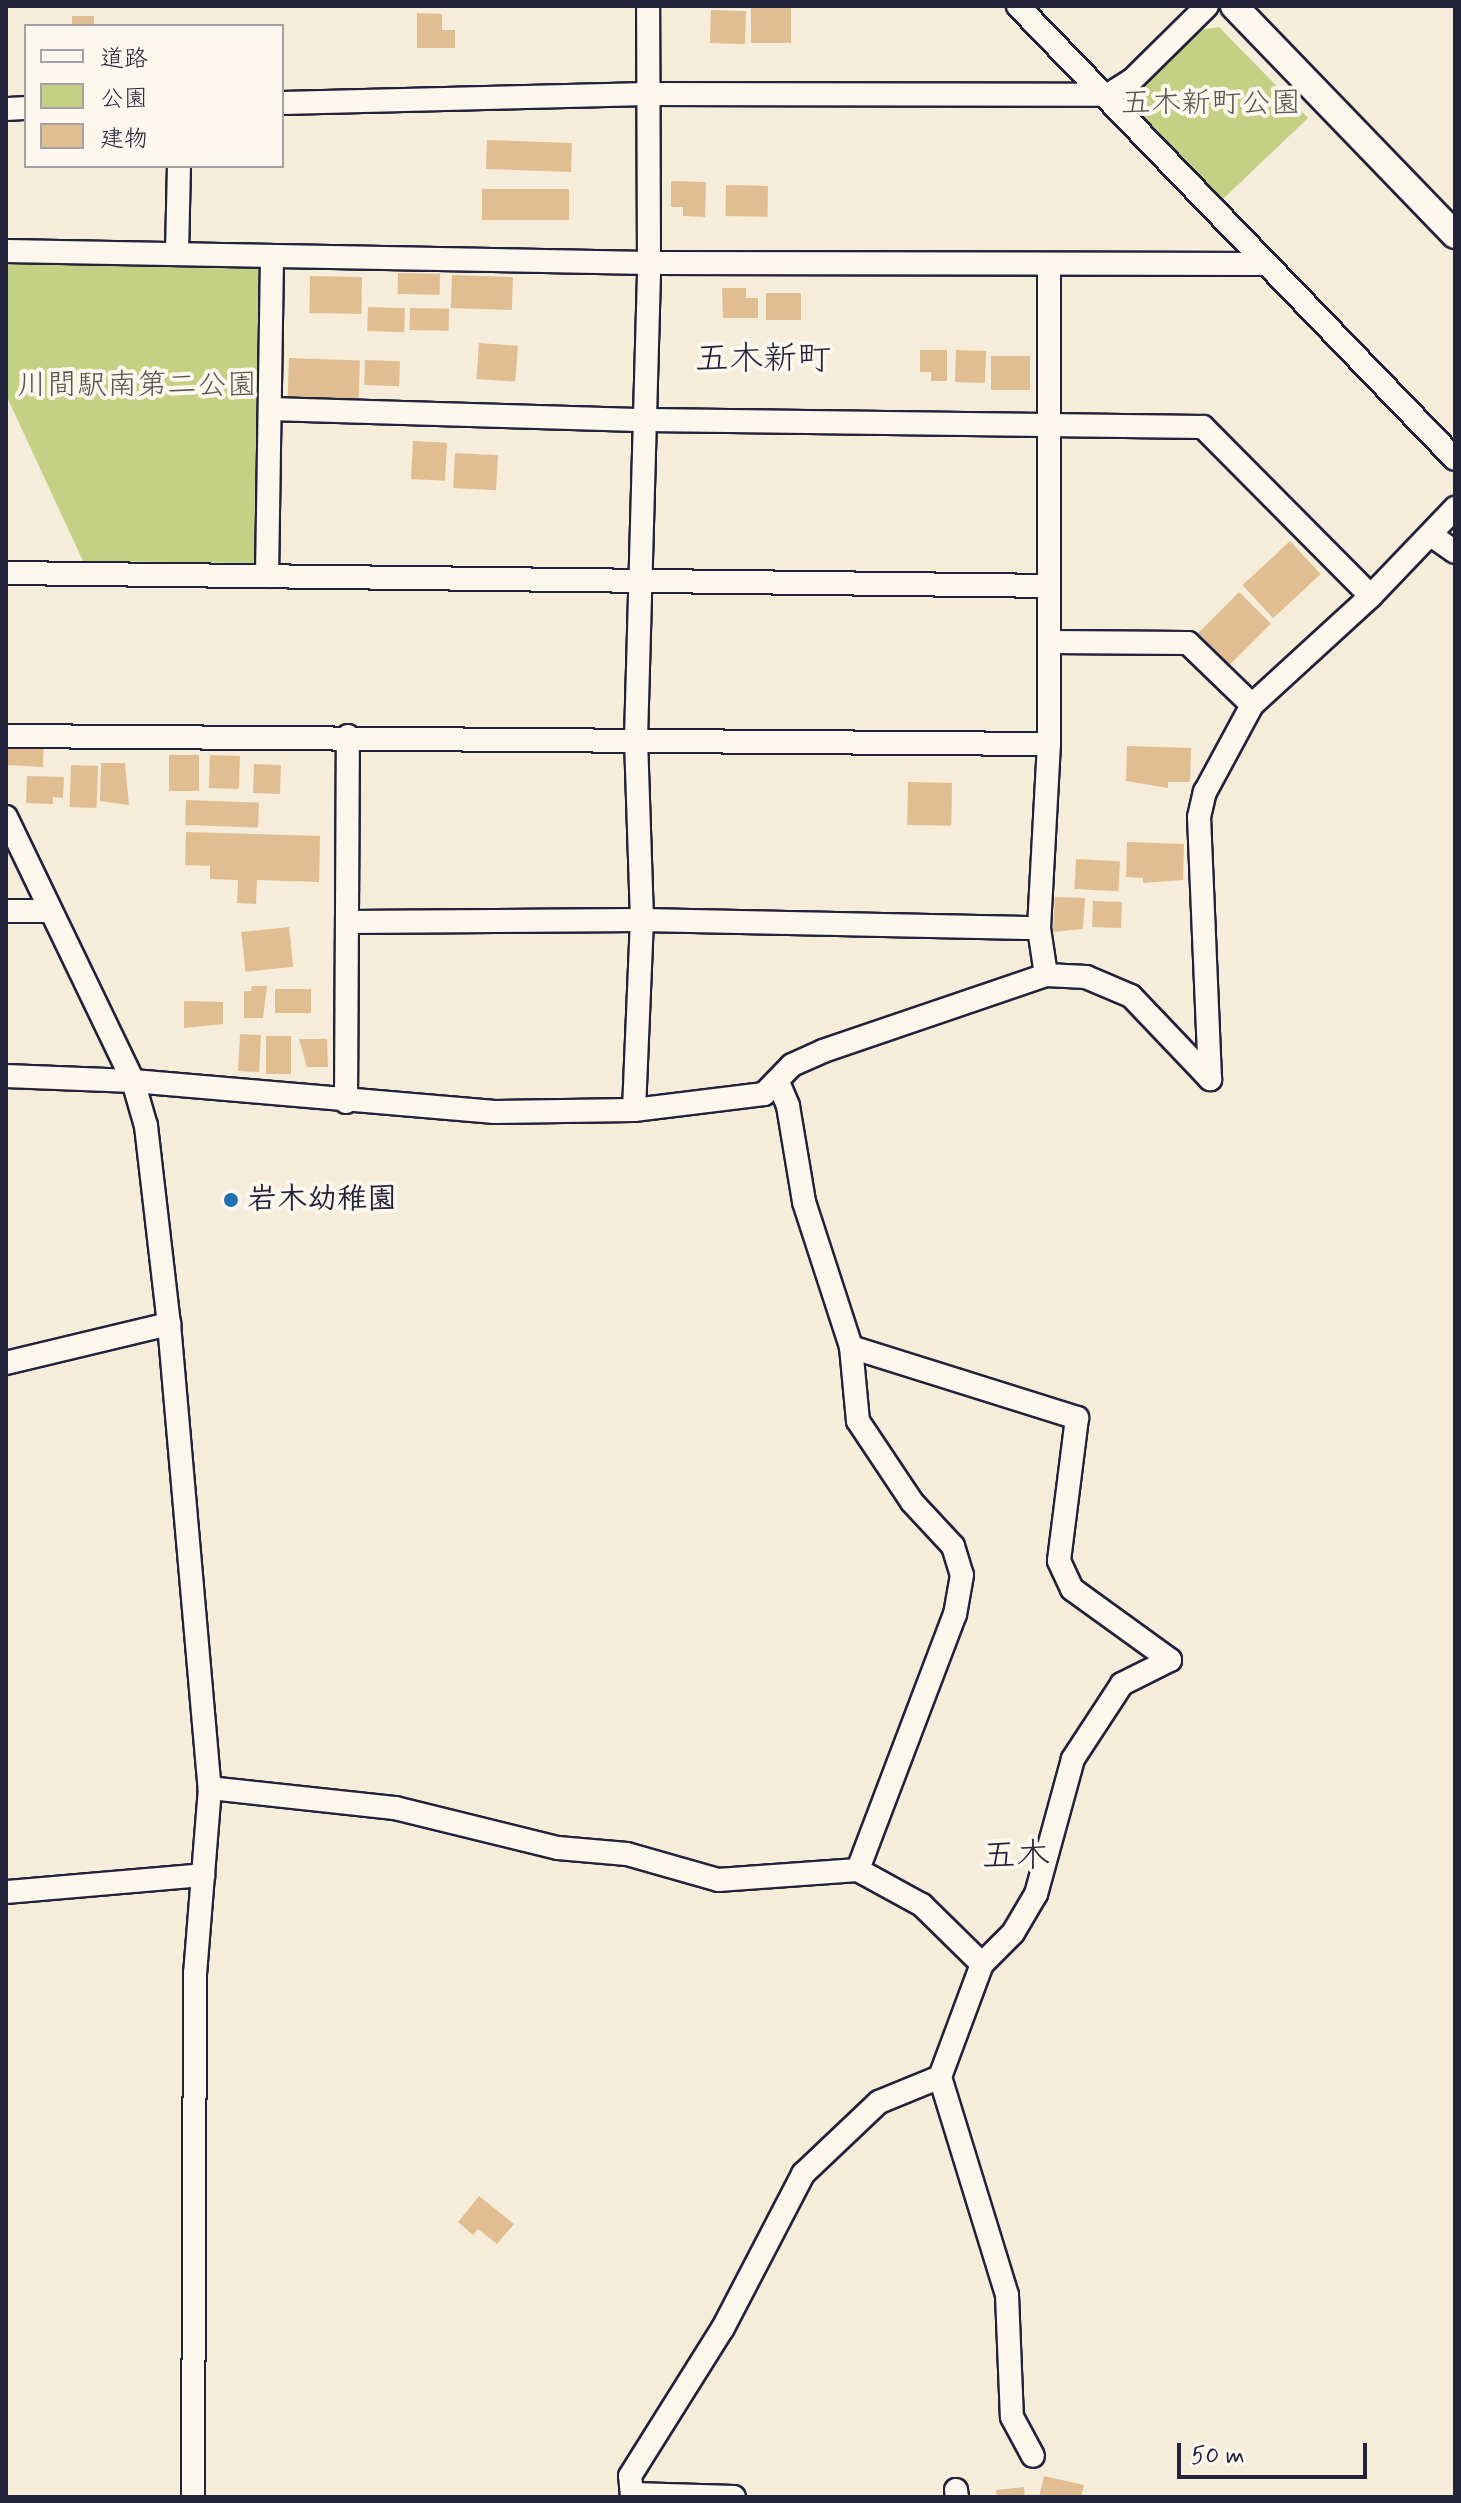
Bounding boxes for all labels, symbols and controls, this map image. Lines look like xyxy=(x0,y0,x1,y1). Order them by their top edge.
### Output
legend xyxy=(24,24,284,168)
text: 道路 xyxy=(100,44,148,75)
text: 公園 xyxy=(100,84,148,115)
park label: 五木新町公園 xyxy=(1121,86,1301,122)
text: 建物 xyxy=(100,124,148,155)
district label: 五木新町 xyxy=(695,340,831,380)
park label: 川間駅南第二公園 xyxy=(17,368,257,404)
place label: 岩木幼稚園 xyxy=(247,1182,397,1218)
marker: 岩木幼稚園 xyxy=(222,1191,240,1209)
district label: 五木 xyxy=(982,1837,1050,1877)
scale bar xyxy=(1181,2427,1371,2477)
text: 50 m xyxy=(1191,2441,1245,2472)

